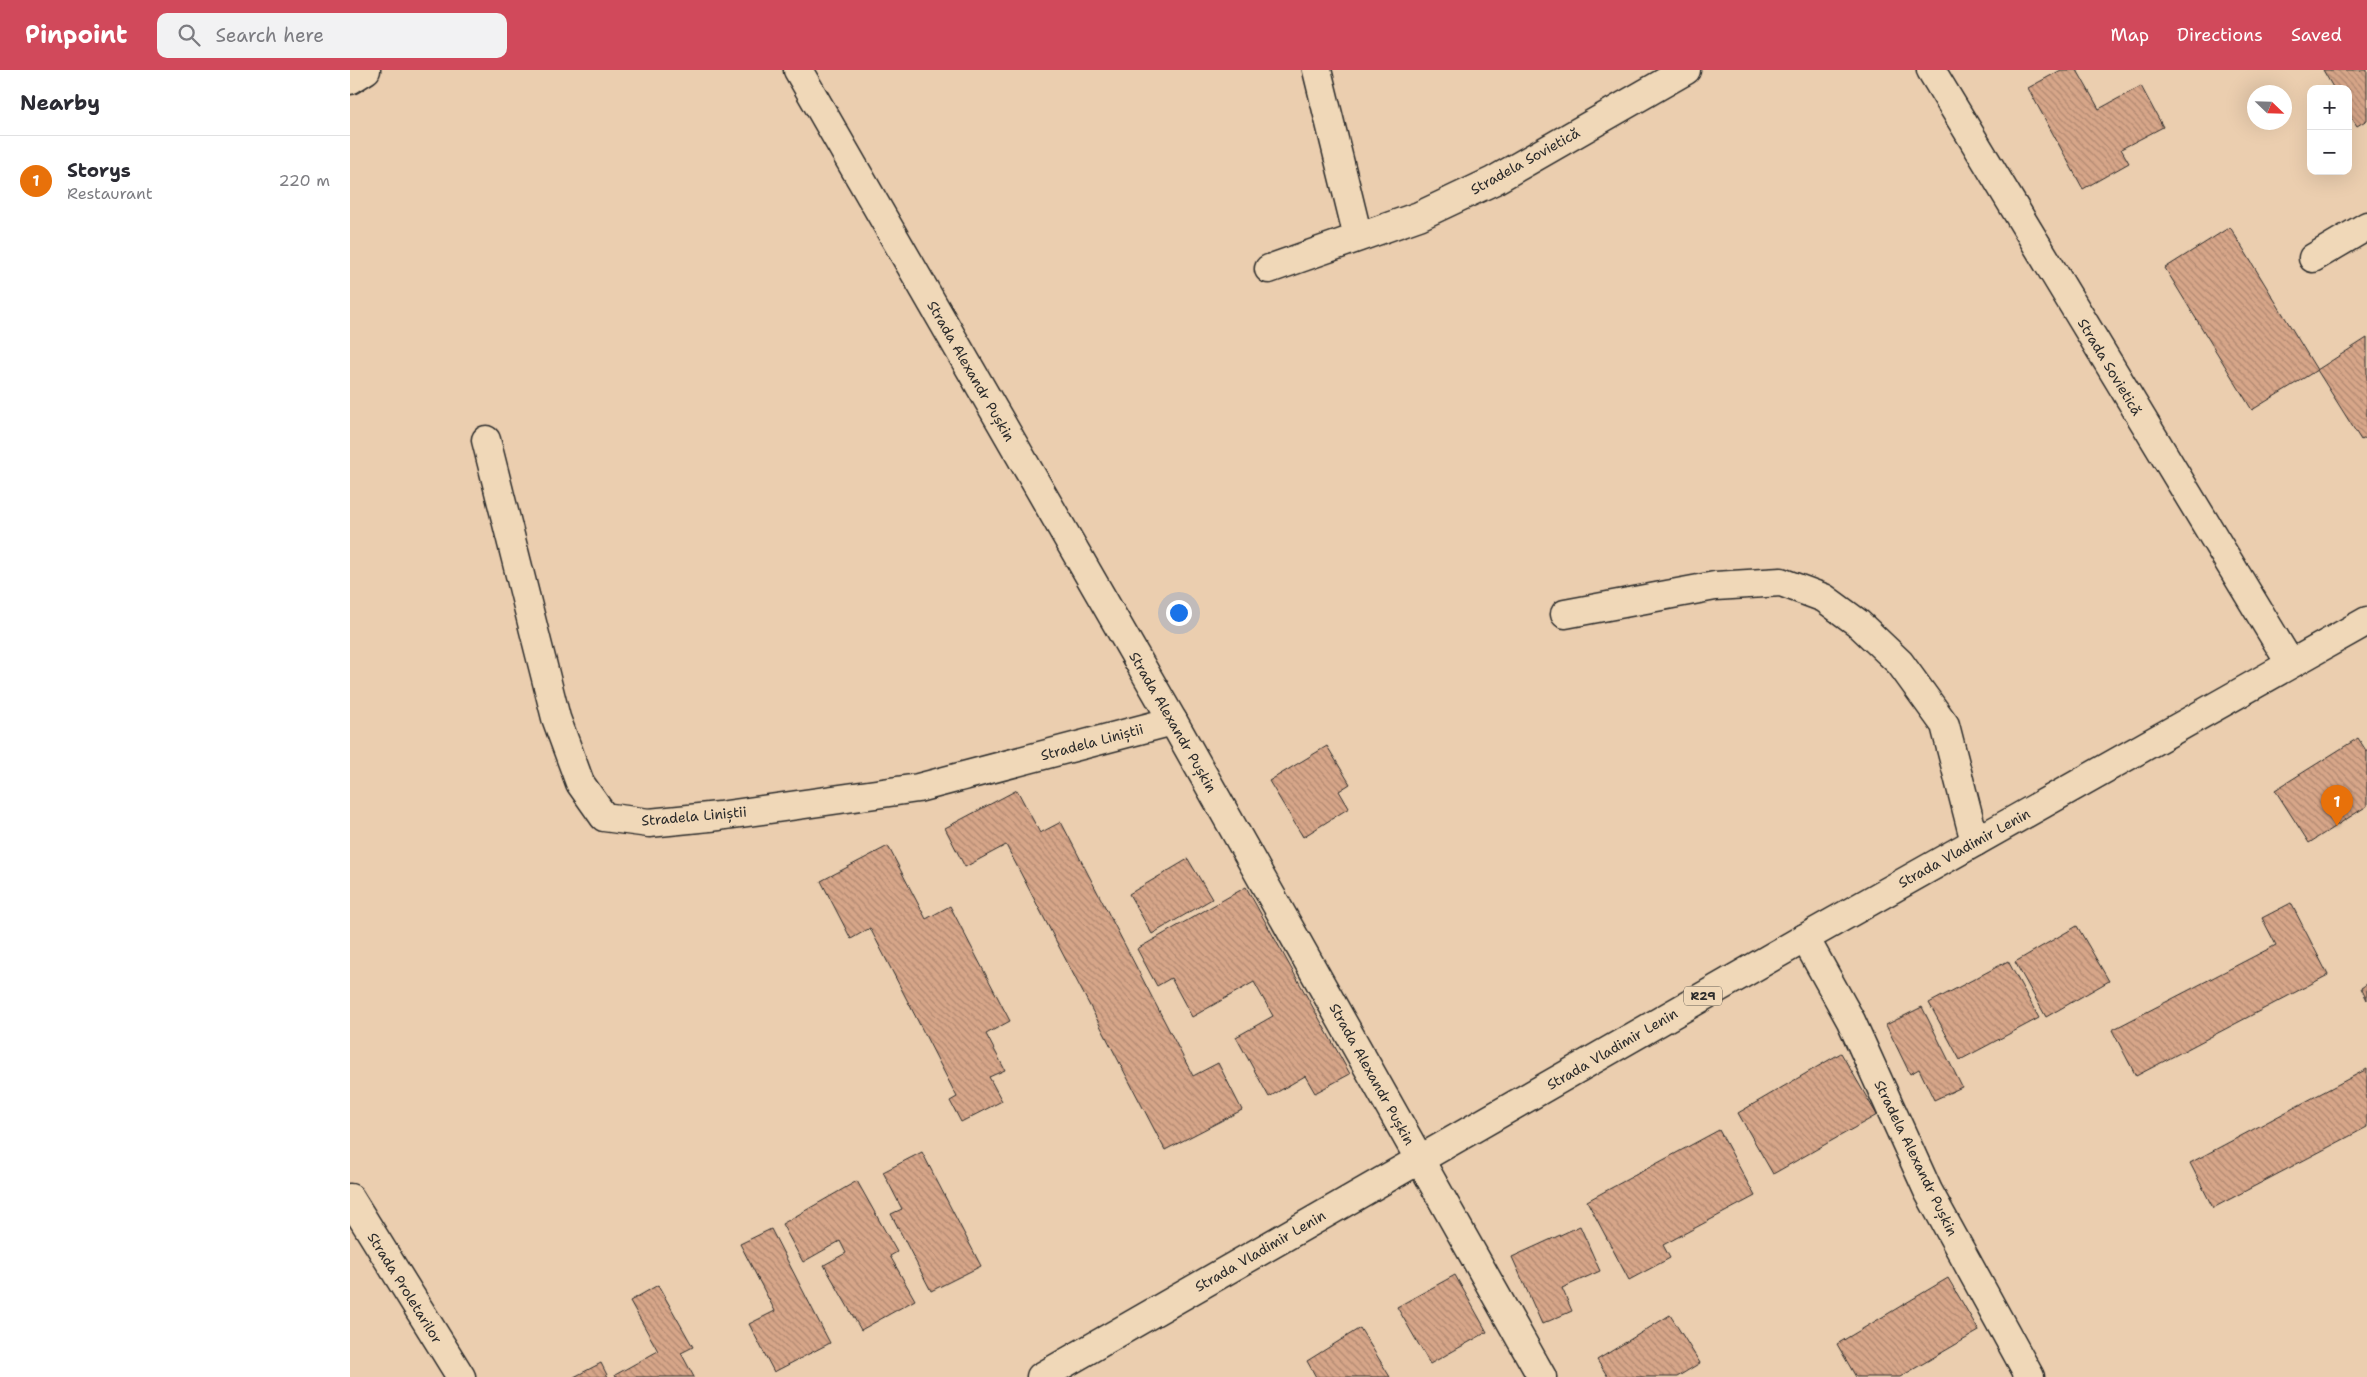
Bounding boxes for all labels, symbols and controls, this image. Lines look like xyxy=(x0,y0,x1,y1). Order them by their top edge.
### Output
search box xyxy=(157,13,507,58)
text: Pinpoint xyxy=(25,19,127,51)
icon: search xyxy=(175,21,203,49)
text: Search here xyxy=(215,23,324,48)
text: Map xyxy=(2111,23,2149,47)
text: Directions xyxy=(2177,23,2263,47)
text: Saved xyxy=(2291,23,2342,47)
north arrow xyxy=(2247,85,2292,130)
map controls xyxy=(2307,85,2352,175)
button: + xyxy=(2307,85,2352,130)
text: Nearby xyxy=(20,89,100,117)
street label: Stradela Sovietică xyxy=(1467,123,1583,198)
button: − xyxy=(2307,130,2352,175)
text: Storys xyxy=(67,158,131,183)
text: 1 xyxy=(32,170,40,191)
text: 220 m xyxy=(278,170,330,191)
text: Restaurant xyxy=(67,183,153,204)
street label: Strada Alexandr Pușkin xyxy=(922,297,1019,445)
street label: Strada Sovietică xyxy=(2074,315,2146,419)
your location xyxy=(1166,600,1192,626)
street label: Strada Alexandr Pușkin xyxy=(1124,648,1221,796)
street label: Stradela Liniștii xyxy=(1039,720,1146,765)
pin: 1 xyxy=(2321,785,2353,826)
street label: Stradela Liniștii xyxy=(641,802,748,831)
street label: Strada Vladimir Lenin xyxy=(1895,804,2033,892)
road number: R29 xyxy=(1684,986,1722,1006)
street label: Strada Alexandr Pușkin xyxy=(1325,1000,1419,1149)
street label: Strada Vladimir Lenin xyxy=(1543,1004,1681,1094)
street label: Stradela Alexandr Pușkin xyxy=(1869,1077,1962,1240)
street label: Strada Vladimir Lenin xyxy=(1191,1206,1329,1296)
street label: Strada Proletarilor xyxy=(364,1229,447,1347)

